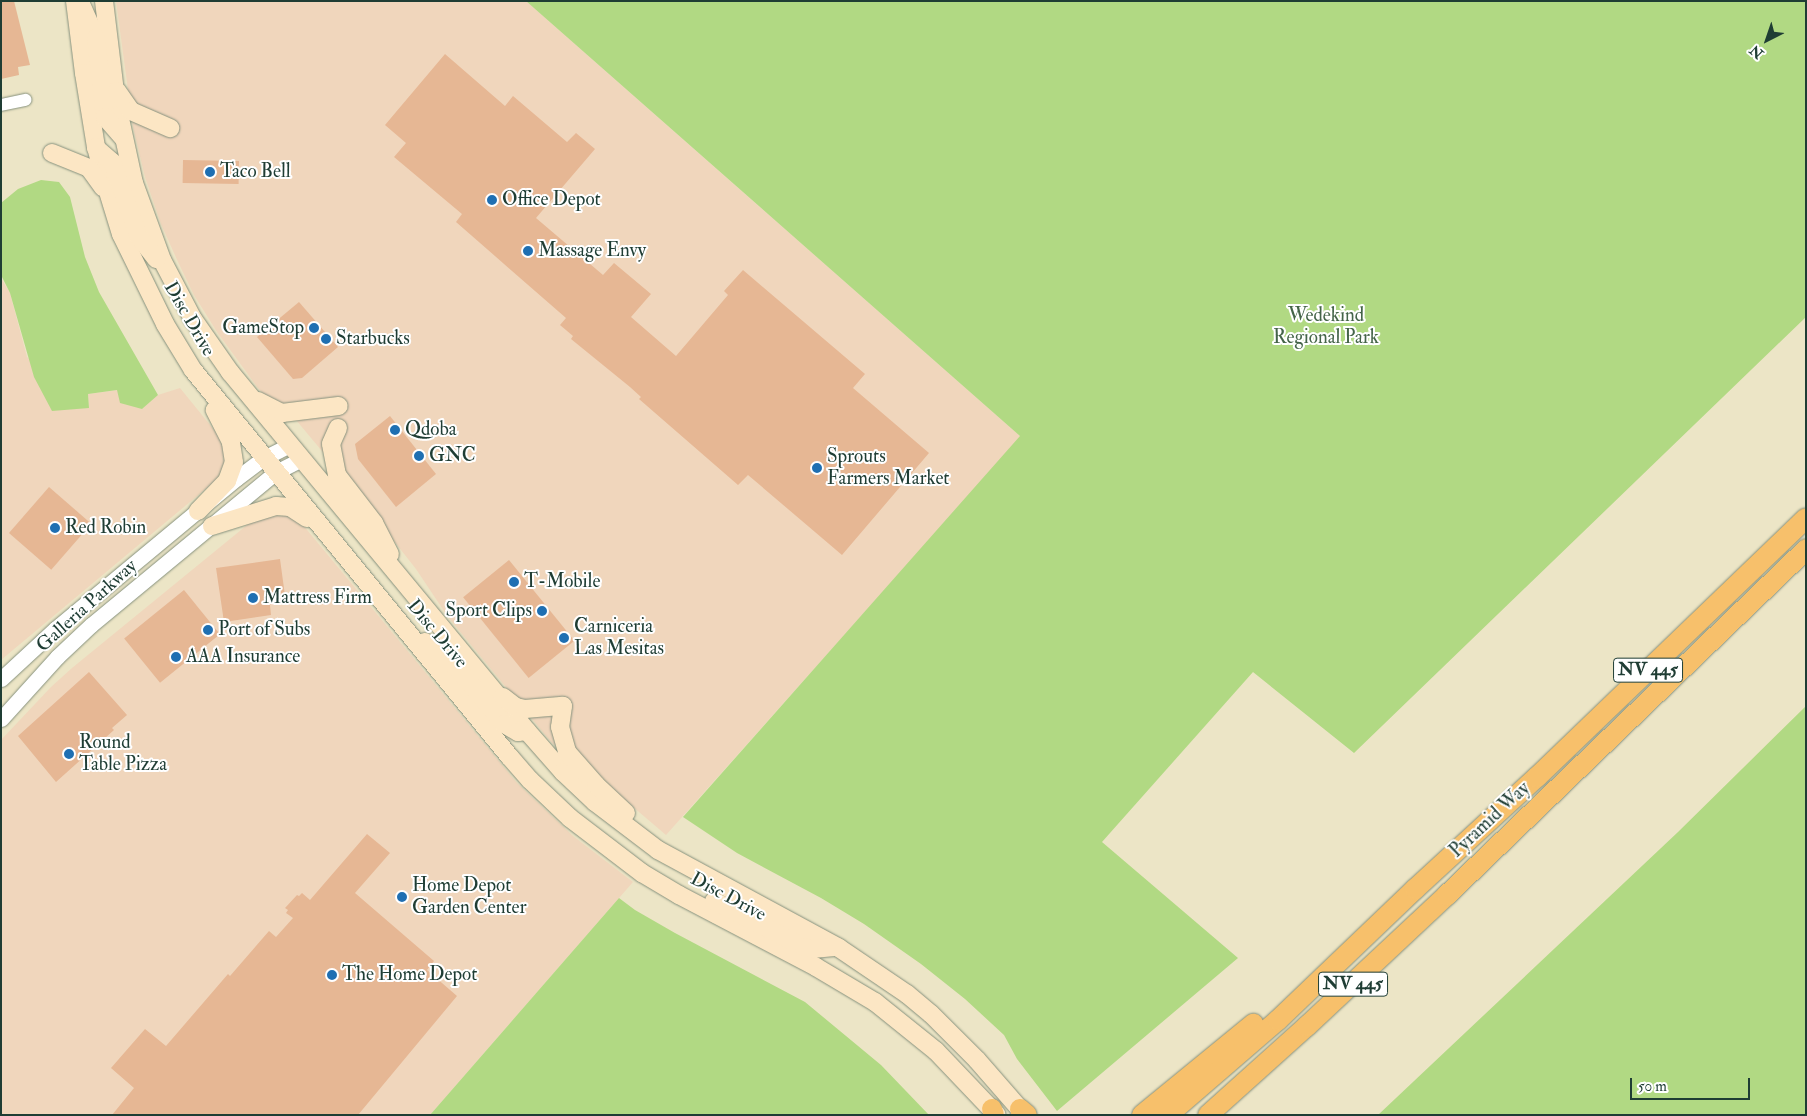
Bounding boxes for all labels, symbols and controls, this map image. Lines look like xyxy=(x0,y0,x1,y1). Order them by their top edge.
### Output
north arrow xyxy=(1742,15,1792,65)
text: N xyxy=(1747,41,1767,62)
place label: Taco Bell xyxy=(220,161,291,183)
marker: Taco Bell xyxy=(204,166,216,178)
place label: Office Depot xyxy=(502,189,601,211)
marker: Office Depot xyxy=(486,194,498,206)
place label: Massage Envy xyxy=(538,240,646,262)
marker: Massage Envy xyxy=(522,245,534,257)
street label: Disc Drive xyxy=(159,278,219,360)
park label: Wedekind Regional Park xyxy=(1273,305,1379,349)
place label: GameStop xyxy=(222,317,304,339)
marker: GameStop xyxy=(308,322,320,334)
place label: Starbucks xyxy=(336,328,410,350)
marker: Starbucks xyxy=(320,333,332,345)
place label: Qdoba xyxy=(405,419,457,441)
marker: Qdoba xyxy=(389,424,401,436)
place label: GNC xyxy=(429,445,476,467)
place label: Sprouts Farmers Market xyxy=(827,446,949,490)
marker: GNC xyxy=(413,450,425,462)
marker: Sprouts Farmers Market xyxy=(811,462,823,474)
place label: Red Robin xyxy=(65,517,146,539)
marker: Red Robin xyxy=(49,522,61,534)
street label: Galleria Parkway xyxy=(32,555,142,657)
place label: T-Mobile xyxy=(524,571,600,593)
marker: T-Mobile xyxy=(508,576,520,588)
place label: Mattress Firm xyxy=(263,587,372,609)
marker: Mattress Firm xyxy=(247,592,259,604)
street label: Disc Drive xyxy=(402,595,472,673)
place label: Sport Clips xyxy=(446,600,532,622)
marker: Sport Clips xyxy=(536,605,548,617)
place label: Carniceria Las Mesitas xyxy=(574,616,664,660)
place label: Port of Subs xyxy=(218,619,310,641)
marker: Port of Subs xyxy=(202,624,214,636)
marker: Carniceria Las Mesitas xyxy=(558,632,570,644)
place label: AAA Insurance xyxy=(186,646,300,668)
marker: AAA Insurance xyxy=(170,651,182,663)
road number: NV 445 xyxy=(1613,654,1683,686)
place label: Round Table Pizza xyxy=(79,732,167,776)
marker: Round Table Pizza xyxy=(63,748,75,760)
street label: Pyramid Way xyxy=(1445,777,1535,863)
street label: Disc Drive xyxy=(686,868,770,926)
place label: Home Depot Garden Center xyxy=(412,875,527,919)
marker: Home Depot Garden Center xyxy=(396,891,408,903)
place label: The Home Depot xyxy=(342,964,477,986)
marker: The Home Depot xyxy=(326,969,338,981)
road number: NV 445 xyxy=(1318,969,1388,1000)
scale bar xyxy=(1632,1068,1752,1100)
text: 50 m xyxy=(1638,1077,1667,1096)

